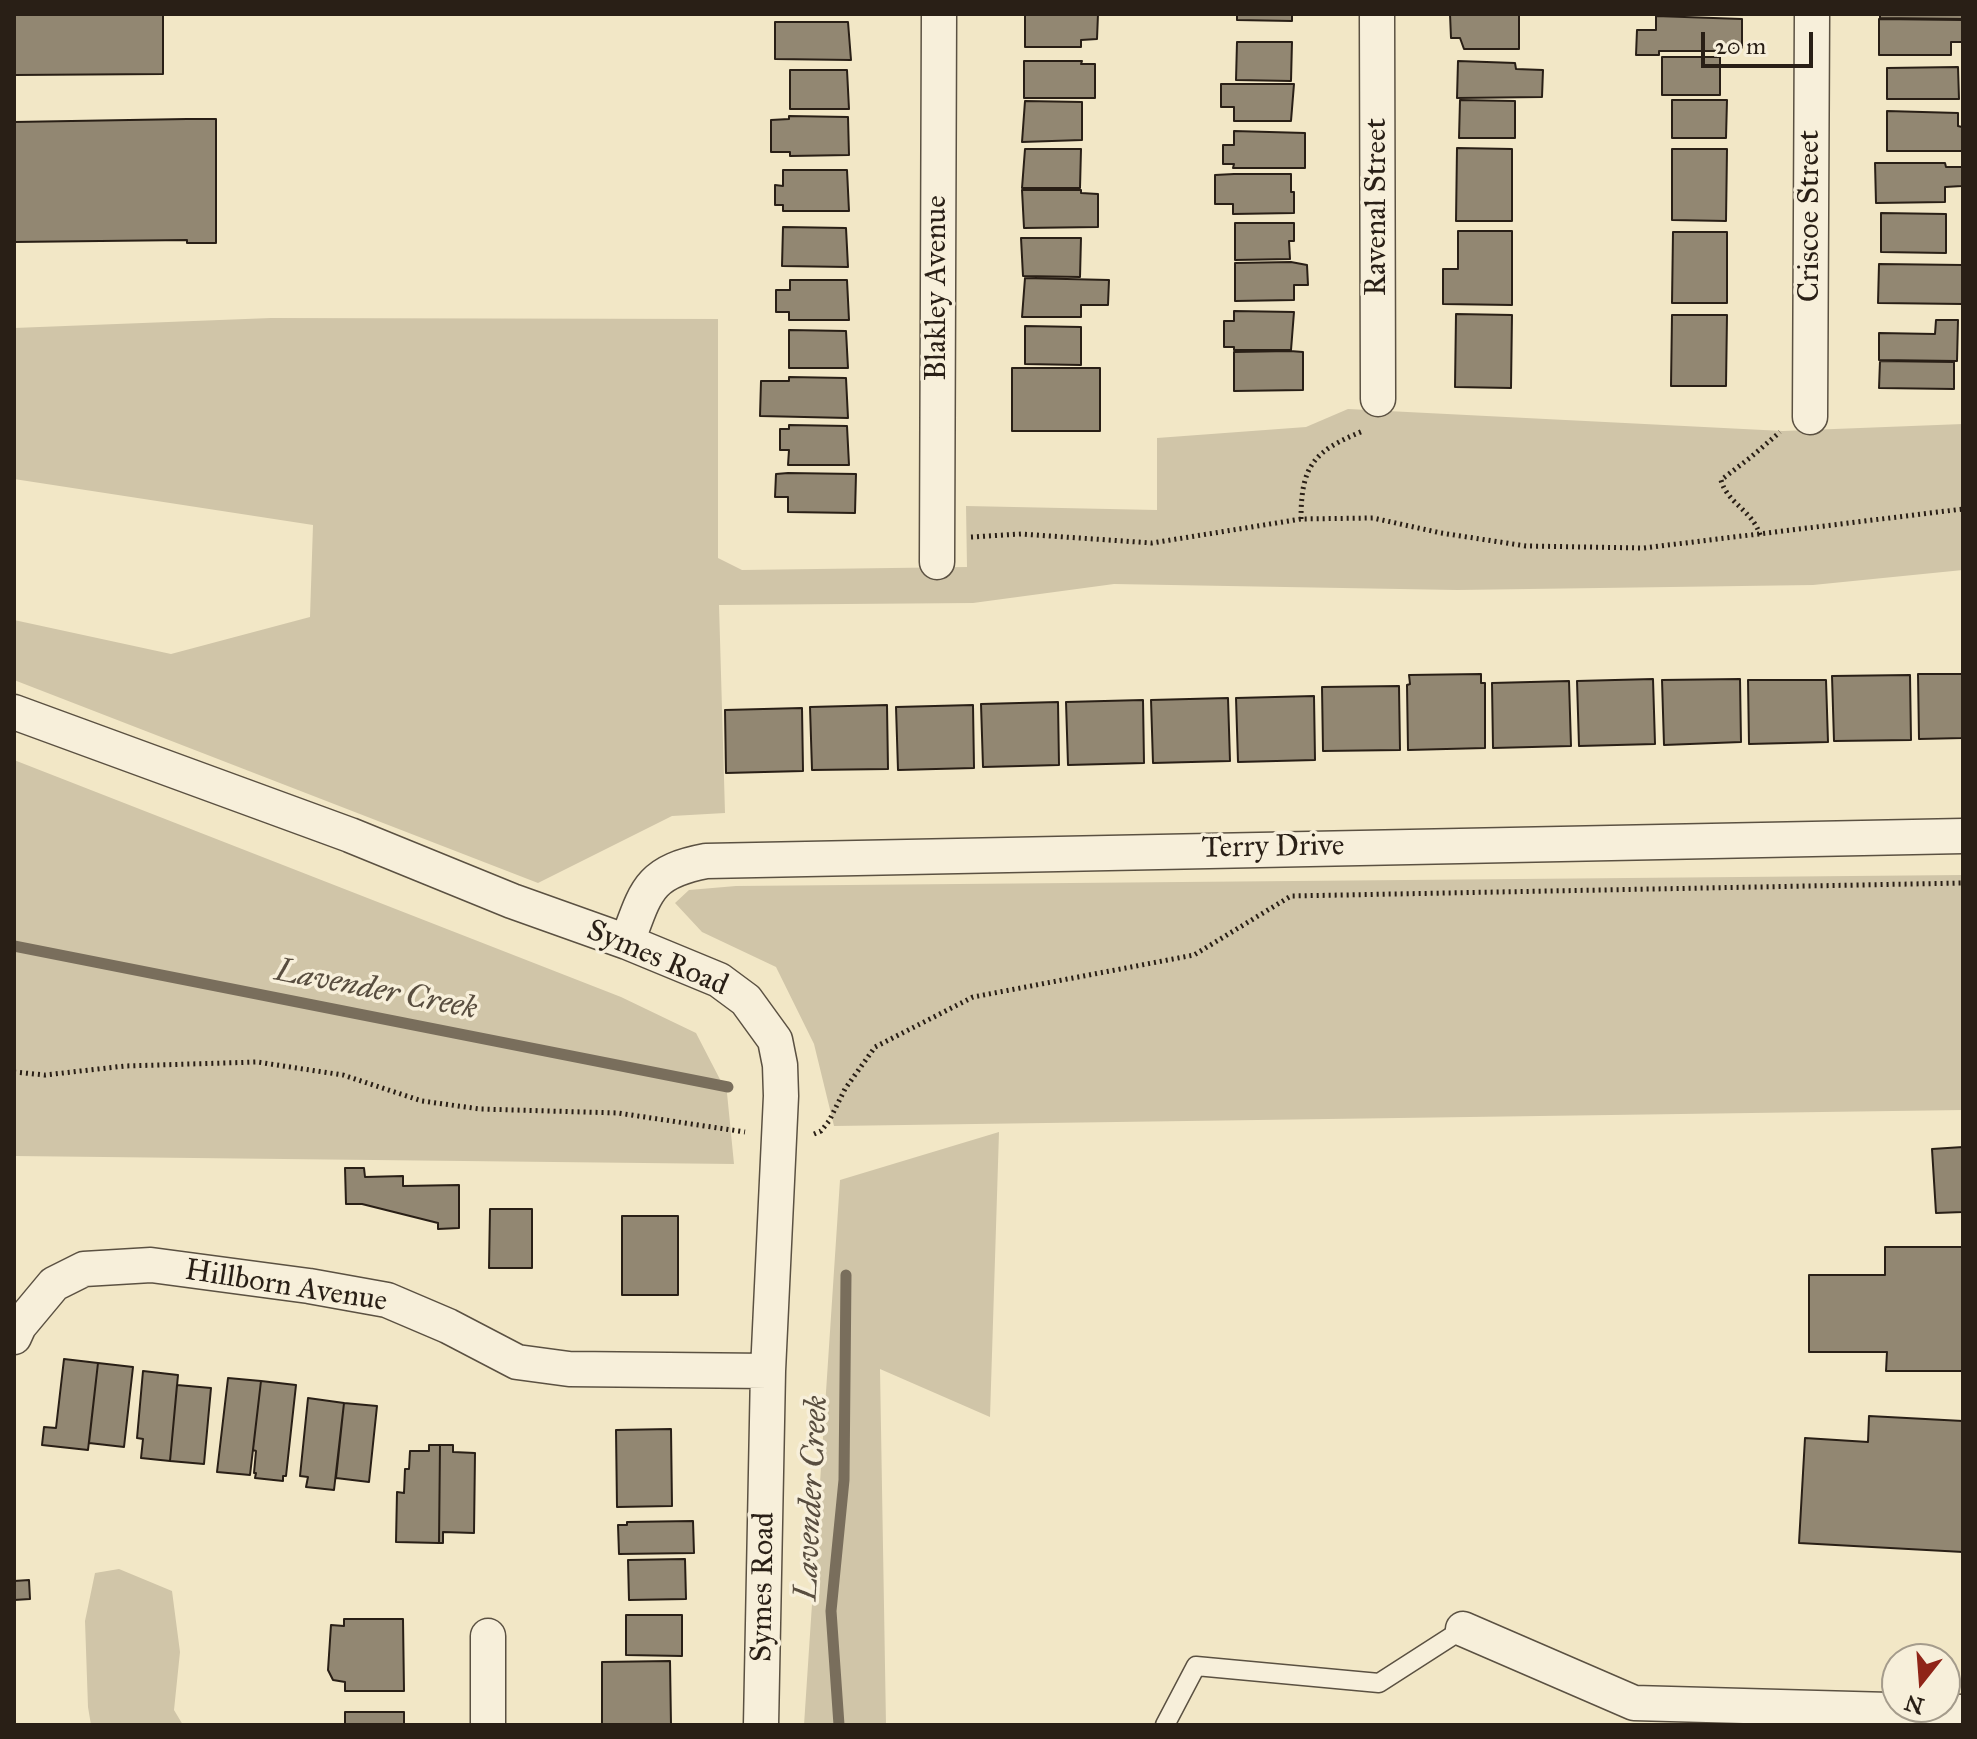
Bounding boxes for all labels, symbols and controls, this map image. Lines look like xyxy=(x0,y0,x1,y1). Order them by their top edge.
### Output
scale bar xyxy=(1705,16,1817,66)
text: 20 m xyxy=(1715,31,1766,61)
street label: Ravenal Street xyxy=(1360,118,1396,296)
street label: Criscoe Street xyxy=(1793,130,1829,302)
street label: Blakley Avenue xyxy=(920,195,956,381)
street label: Terry Drive xyxy=(1201,829,1345,867)
street label: Symes Road xyxy=(581,913,733,1005)
water label: Lavender Creek xyxy=(272,953,480,1029)
street label: Hillborn Avenue xyxy=(182,1253,390,1321)
water label: Lavender Creek xyxy=(788,1395,838,1601)
street label: Symes Road xyxy=(745,1512,783,1662)
north arrow xyxy=(1881,1643,1961,1723)
text: N xyxy=(1902,1689,1927,1720)

